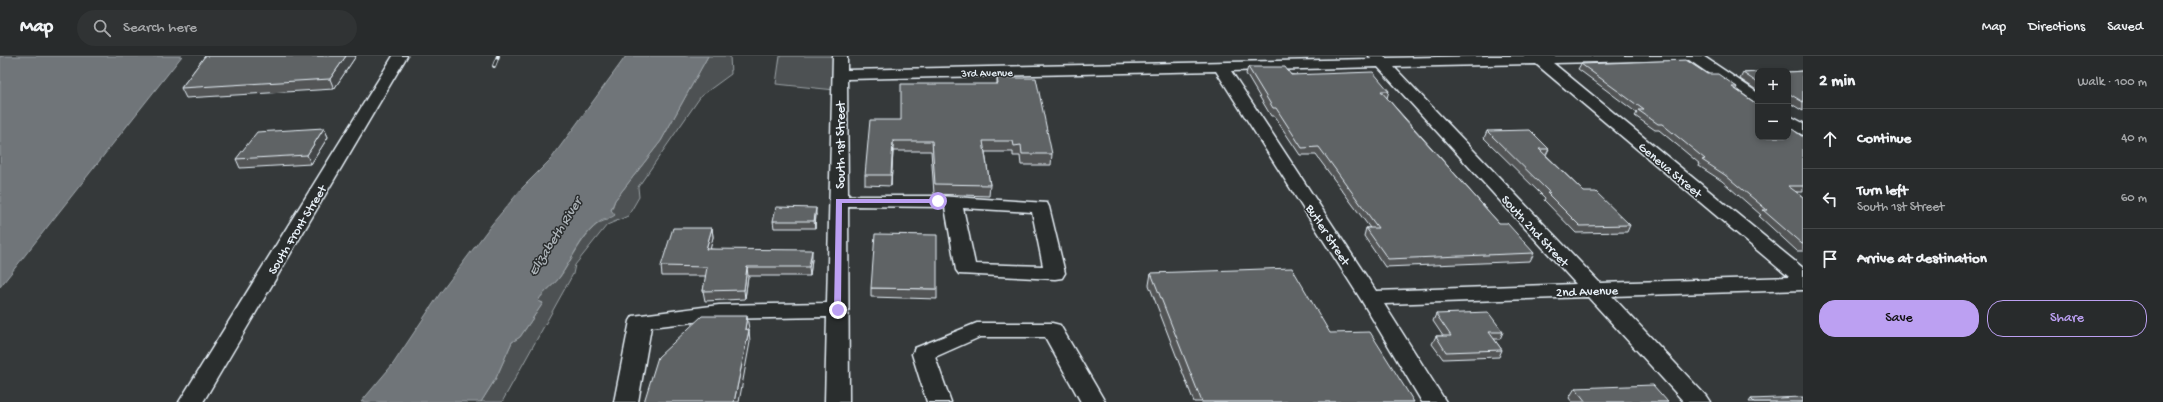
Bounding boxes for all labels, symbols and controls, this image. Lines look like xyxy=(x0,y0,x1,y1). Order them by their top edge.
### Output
search box xyxy=(77,10,357,46)
text: Map xyxy=(20,16,53,39)
icon: search xyxy=(91,17,113,39)
text: Search here xyxy=(123,19,197,37)
text: Map xyxy=(1982,19,2006,36)
text: Directions xyxy=(2028,19,2085,36)
text: Saved xyxy=(2107,19,2143,36)
street label: 3rd Avenue xyxy=(960,68,1013,80)
map controls xyxy=(1755,68,1791,140)
button: + xyxy=(1755,68,1791,104)
text: 2 min xyxy=(1819,72,1855,92)
text: Walk · 100 m xyxy=(2078,75,2147,90)
street label: South 1st Street xyxy=(834,100,849,189)
button: − xyxy=(1755,104,1791,140)
icon: ahead xyxy=(1819,128,1841,150)
text: Continue xyxy=(1857,130,1911,148)
text: 40 m xyxy=(2121,131,2147,146)
street label: Geneva Street xyxy=(1635,140,1706,203)
street label: South Front Street xyxy=(266,181,332,278)
text: Turn left xyxy=(1857,182,1908,200)
icon: left xyxy=(1819,188,1841,210)
text: 60 m xyxy=(2121,191,2147,206)
route start xyxy=(929,192,947,210)
water label: Elizabeth River xyxy=(525,193,588,279)
street label: South 2nd Street xyxy=(1497,193,1572,272)
text: South 1st Street xyxy=(1857,200,1944,215)
street label: Butler Street xyxy=(1301,201,1353,270)
icon: arrive xyxy=(1819,248,1841,270)
text: Arrive at destination xyxy=(1857,250,1987,268)
street label: 2nd Avenue xyxy=(1556,284,1619,301)
button: Save xyxy=(1819,300,1979,337)
button: Share xyxy=(1987,300,2147,337)
route end xyxy=(829,301,847,319)

